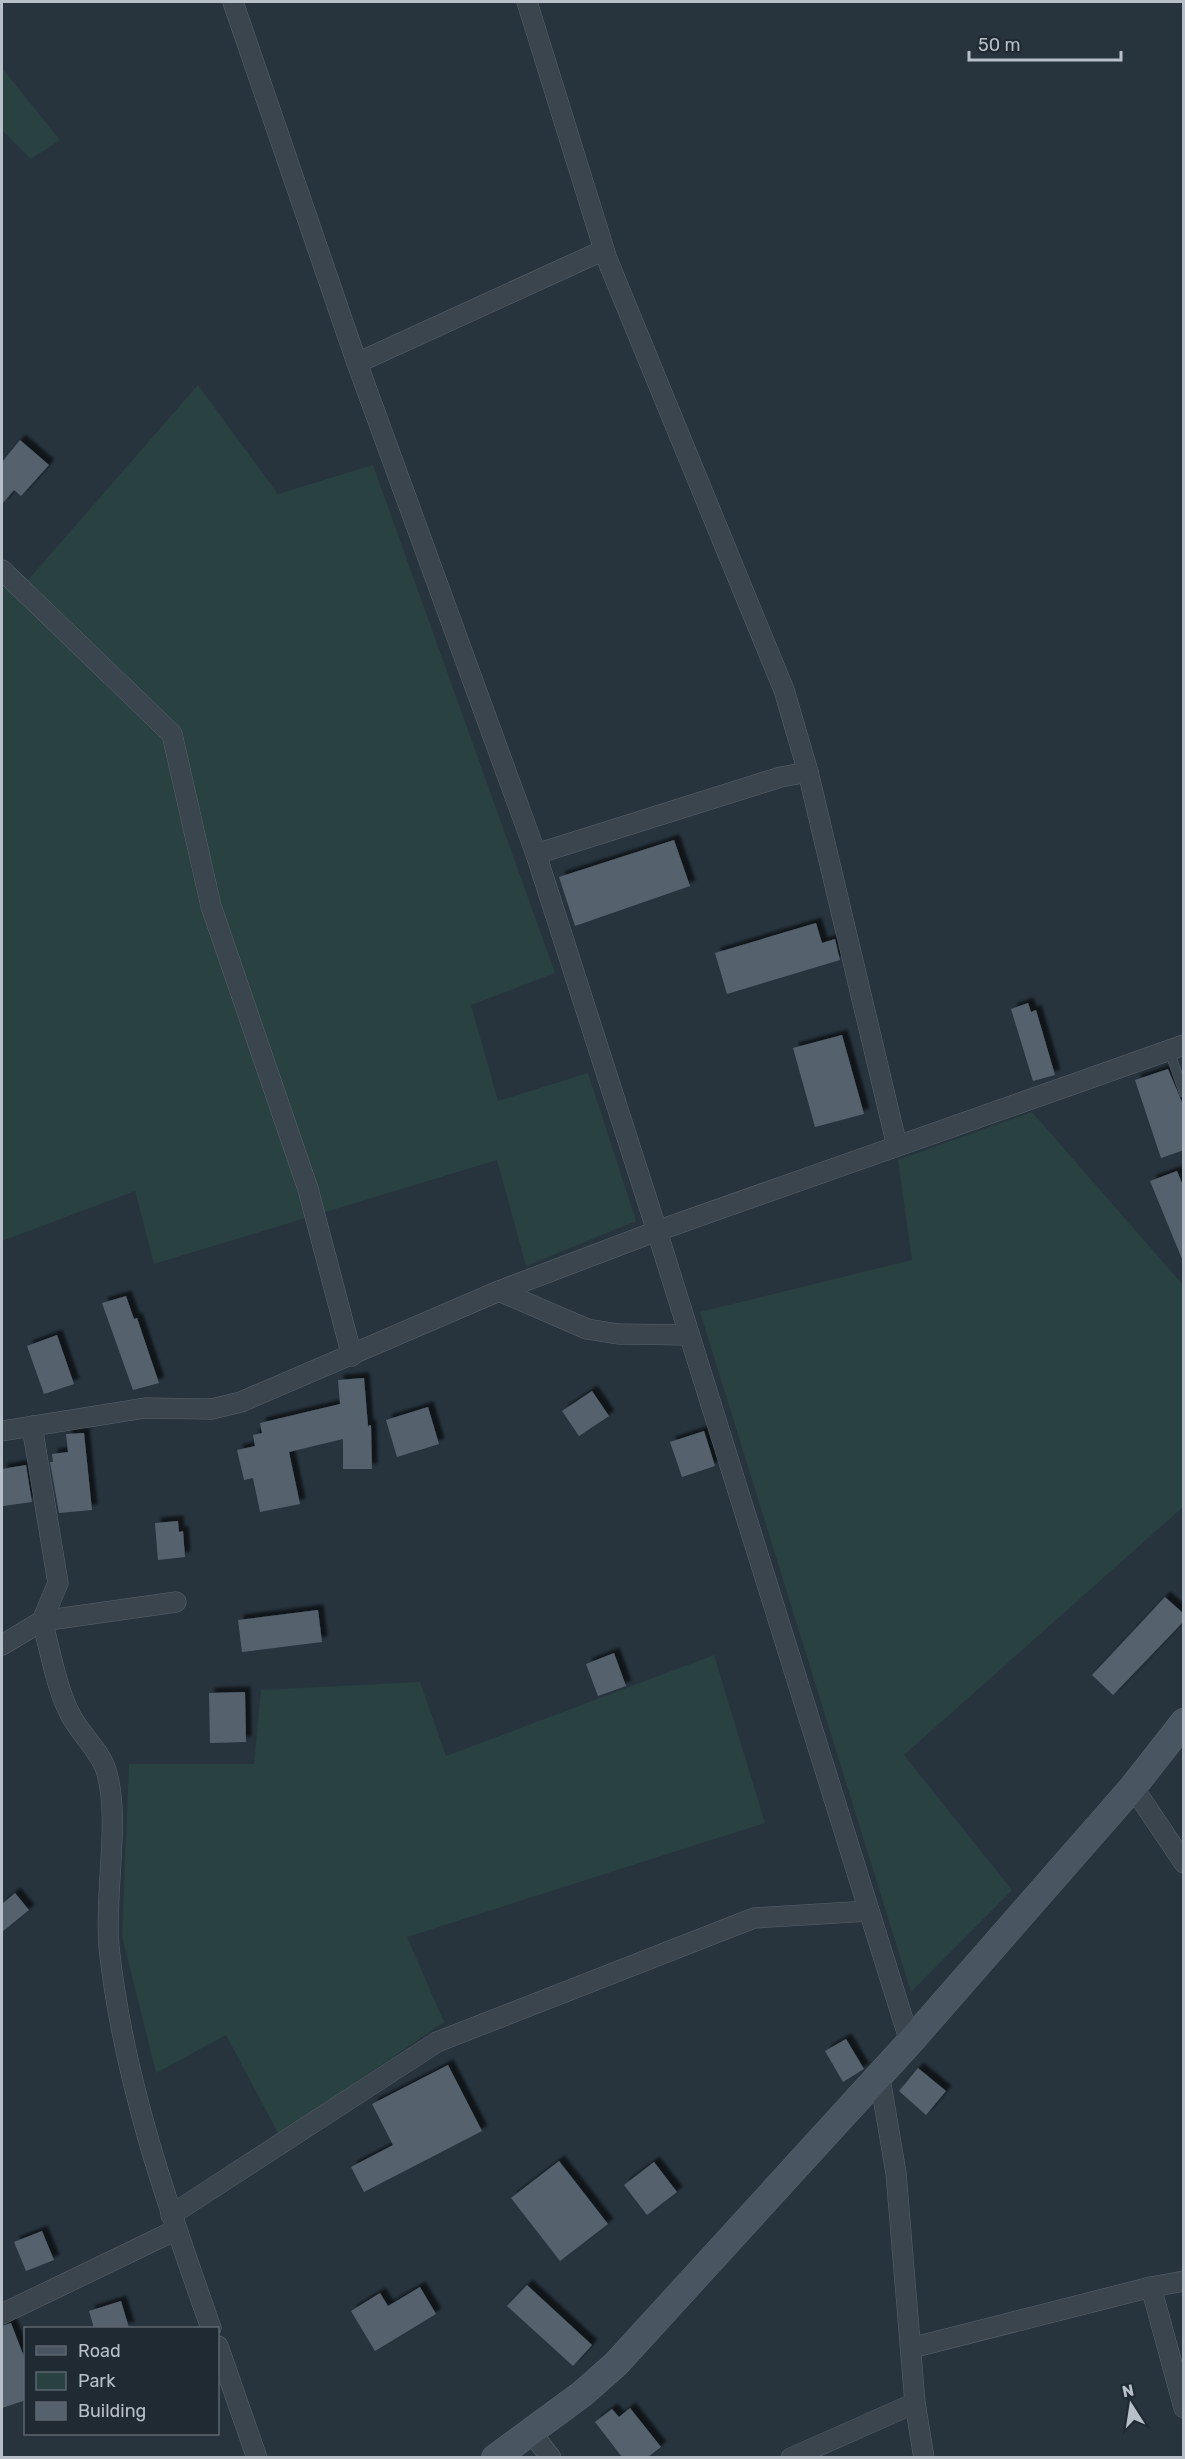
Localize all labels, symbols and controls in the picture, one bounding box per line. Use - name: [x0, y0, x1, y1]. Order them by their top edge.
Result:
- scale bar: [969, 24, 1120, 62]
- text: 50 m: [978, 34, 1021, 56]
- legend: [24, 2327, 219, 2435]
- text: Road: [78, 2340, 121, 2362]
- text: Park: [78, 2370, 116, 2392]
- north arrow: [1101, 2375, 1161, 2435]
- text: N: [1120, 2380, 1136, 2401]
- text: Building: [78, 2400, 146, 2422]

